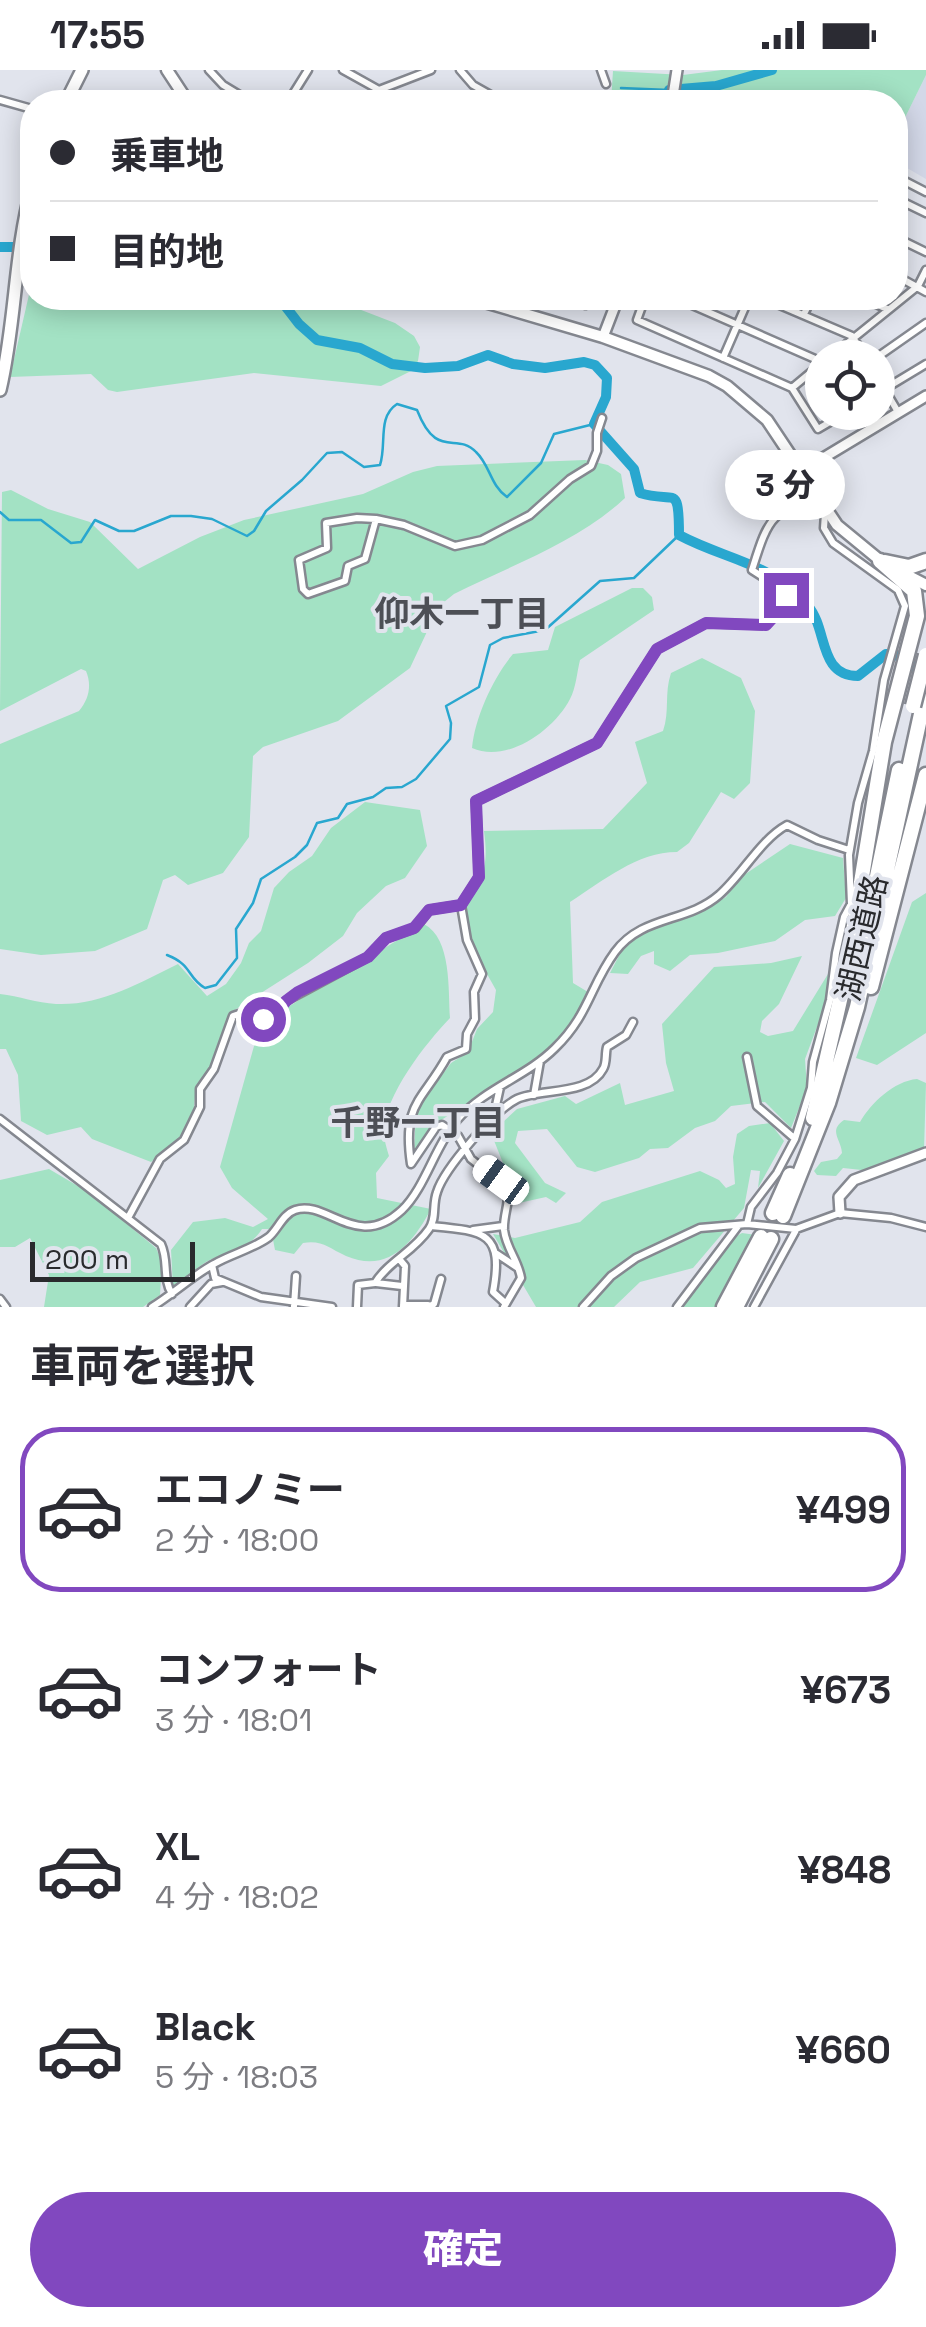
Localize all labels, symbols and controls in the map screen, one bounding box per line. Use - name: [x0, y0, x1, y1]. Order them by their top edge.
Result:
- text: 17:55: [50, 11, 145, 59]
- text: 乗車地: [110, 132, 224, 180]
- text: 目的地: [110, 228, 224, 276]
- map controls: [805, 340, 895, 430]
- button: locate: [805, 340, 895, 430]
- callout: 3 分: [726, 450, 846, 520]
- text: 3 分: [755, 465, 815, 505]
- route end: [764, 573, 809, 618]
- district label: 仰木一丁目: [374, 592, 550, 636]
- street label: 湖西道路: [828, 871, 896, 1005]
- route start: [241, 997, 286, 1042]
- district label: 千野一丁目: [330, 1101, 506, 1145]
- car: [468, 1150, 534, 1210]
- scale bar: [30, 1237, 195, 1282]
- text: 200 m: [45, 1241, 129, 1277]
- text: 車両を選択: [30, 1338, 255, 1395]
- icon: car: [35, 1465, 125, 1555]
- text: エコノミー: [155, 1466, 345, 1514]
- text: ¥499: [796, 1486, 891, 1534]
- text: 2 分 · 18:00: [155, 1520, 319, 1560]
- icon: car: [35, 1645, 125, 1735]
- text: コンフォート: [155, 1646, 382, 1694]
- text: ¥673: [800, 1666, 891, 1714]
- text: 3 分 · 18:01: [155, 1700, 312, 1740]
- text: XL: [155, 1823, 200, 1871]
- icon: car: [35, 1825, 125, 1915]
- text: ¥848: [798, 1846, 891, 1894]
- text: 4 分 · 18:02: [155, 1877, 319, 1917]
- text: Black: [155, 2003, 256, 2051]
- icon: car: [35, 2005, 125, 2095]
- text: ¥660: [796, 2026, 891, 2074]
- text: 5 分 · 18:03: [155, 2057, 318, 2097]
- button: 確定: [30, 2192, 896, 2307]

